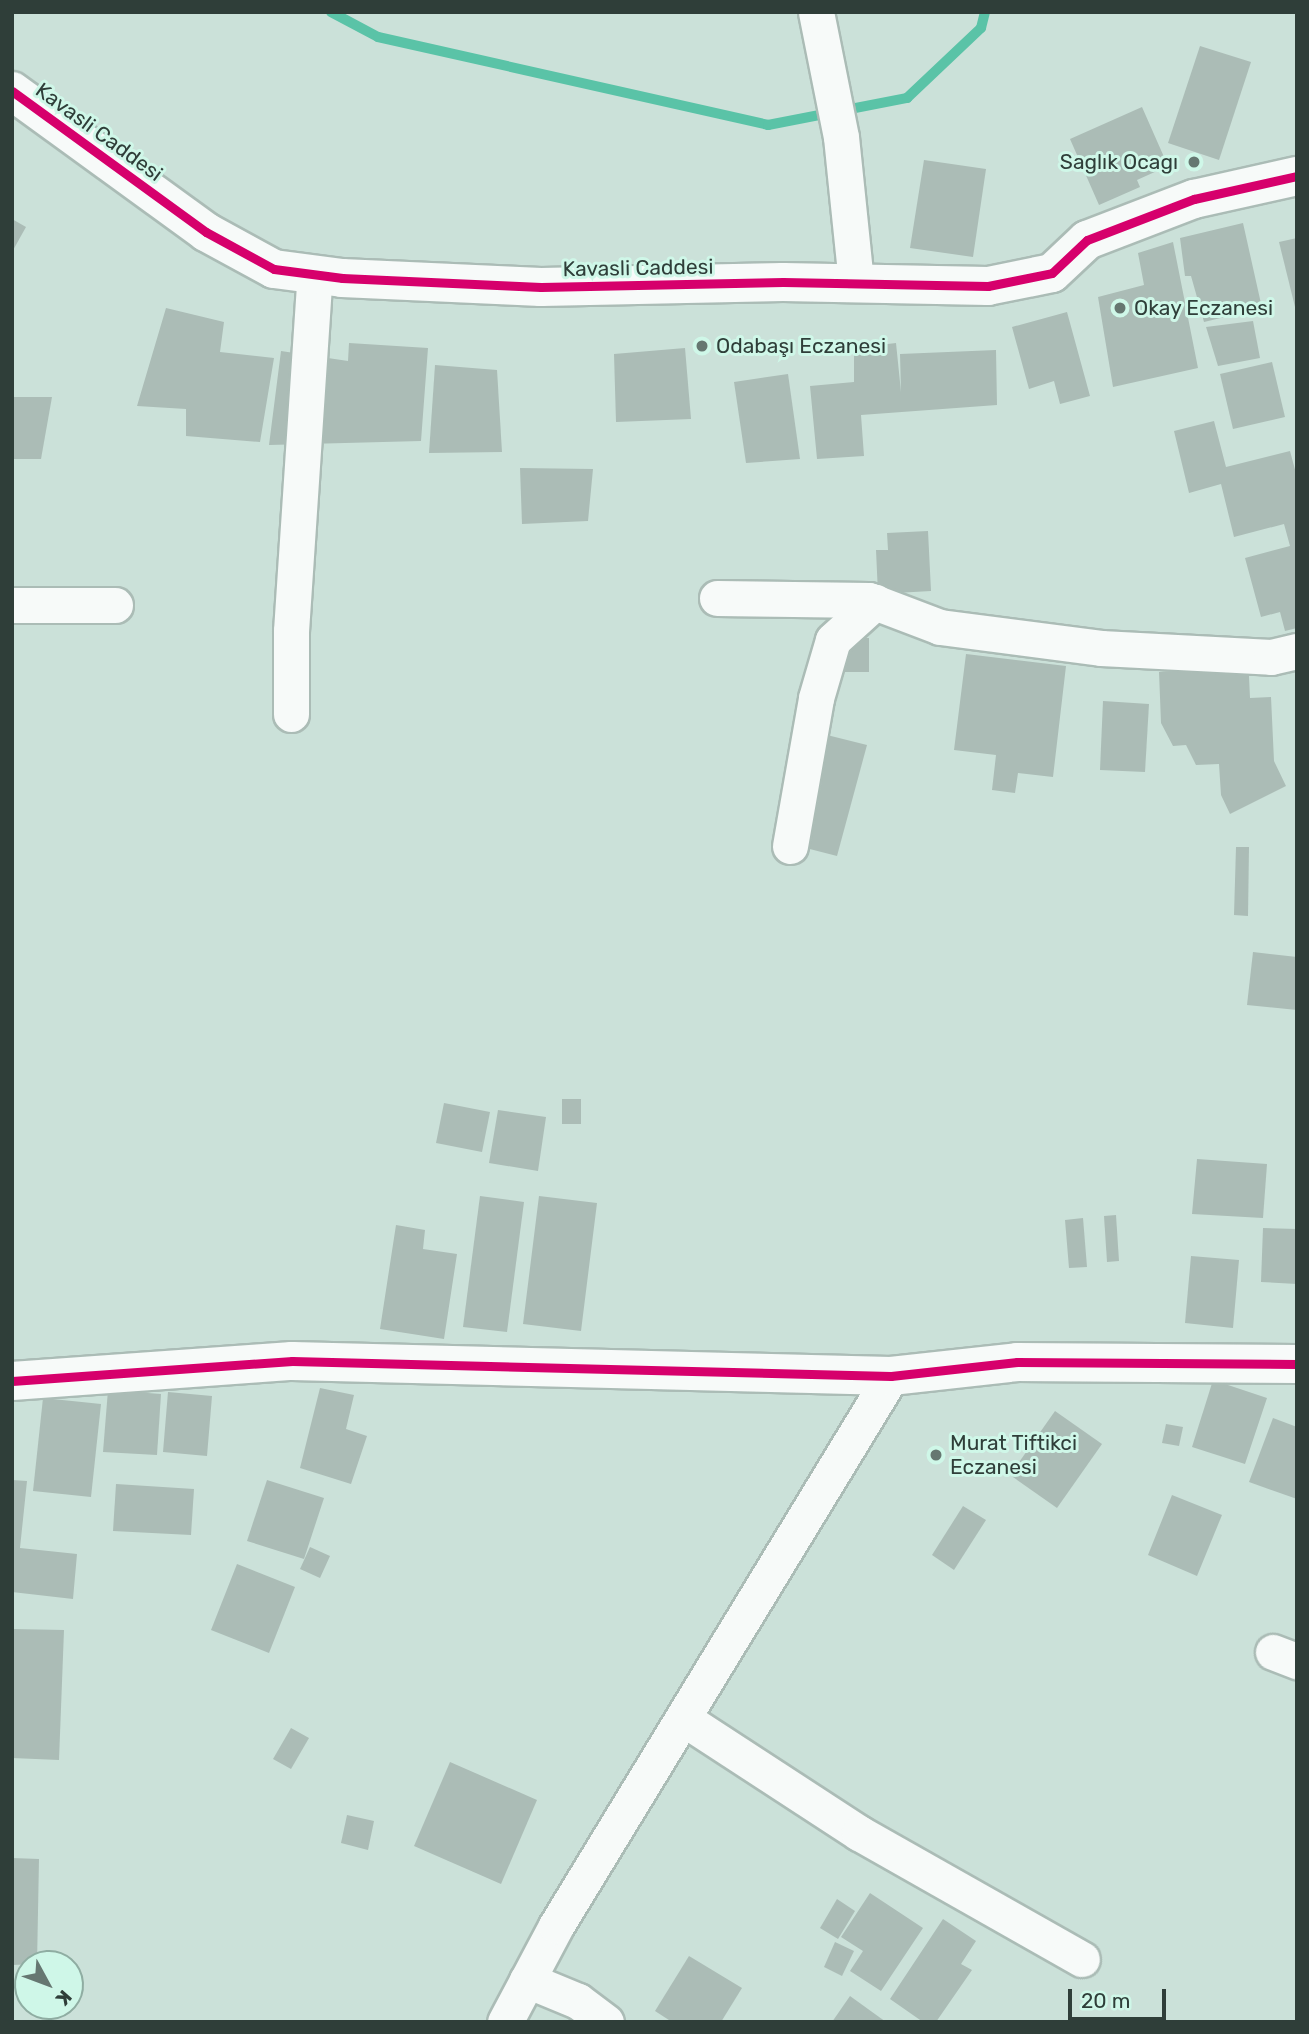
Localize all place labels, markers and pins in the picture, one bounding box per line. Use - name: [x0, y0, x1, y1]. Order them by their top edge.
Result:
- place label: Saglık Ocagı: [1060, 149, 1178, 175]
- marker: Saglık Ocagı: [1184, 152, 1204, 172]
- place label: Okay Eczanesi: [1134, 295, 1274, 321]
- marker: Okay Eczanesi: [1112, 300, 1128, 316]
- place label: Odabaşı Eczanesi: [716, 333, 886, 359]
- marker: Odabaşı Eczanesi: [694, 338, 710, 354]
- place label: Murat Tiftikci Eczanesi: [950, 1430, 1078, 1480]
- marker: Murat Tiftikci Eczanesi: [928, 1447, 944, 1463]

